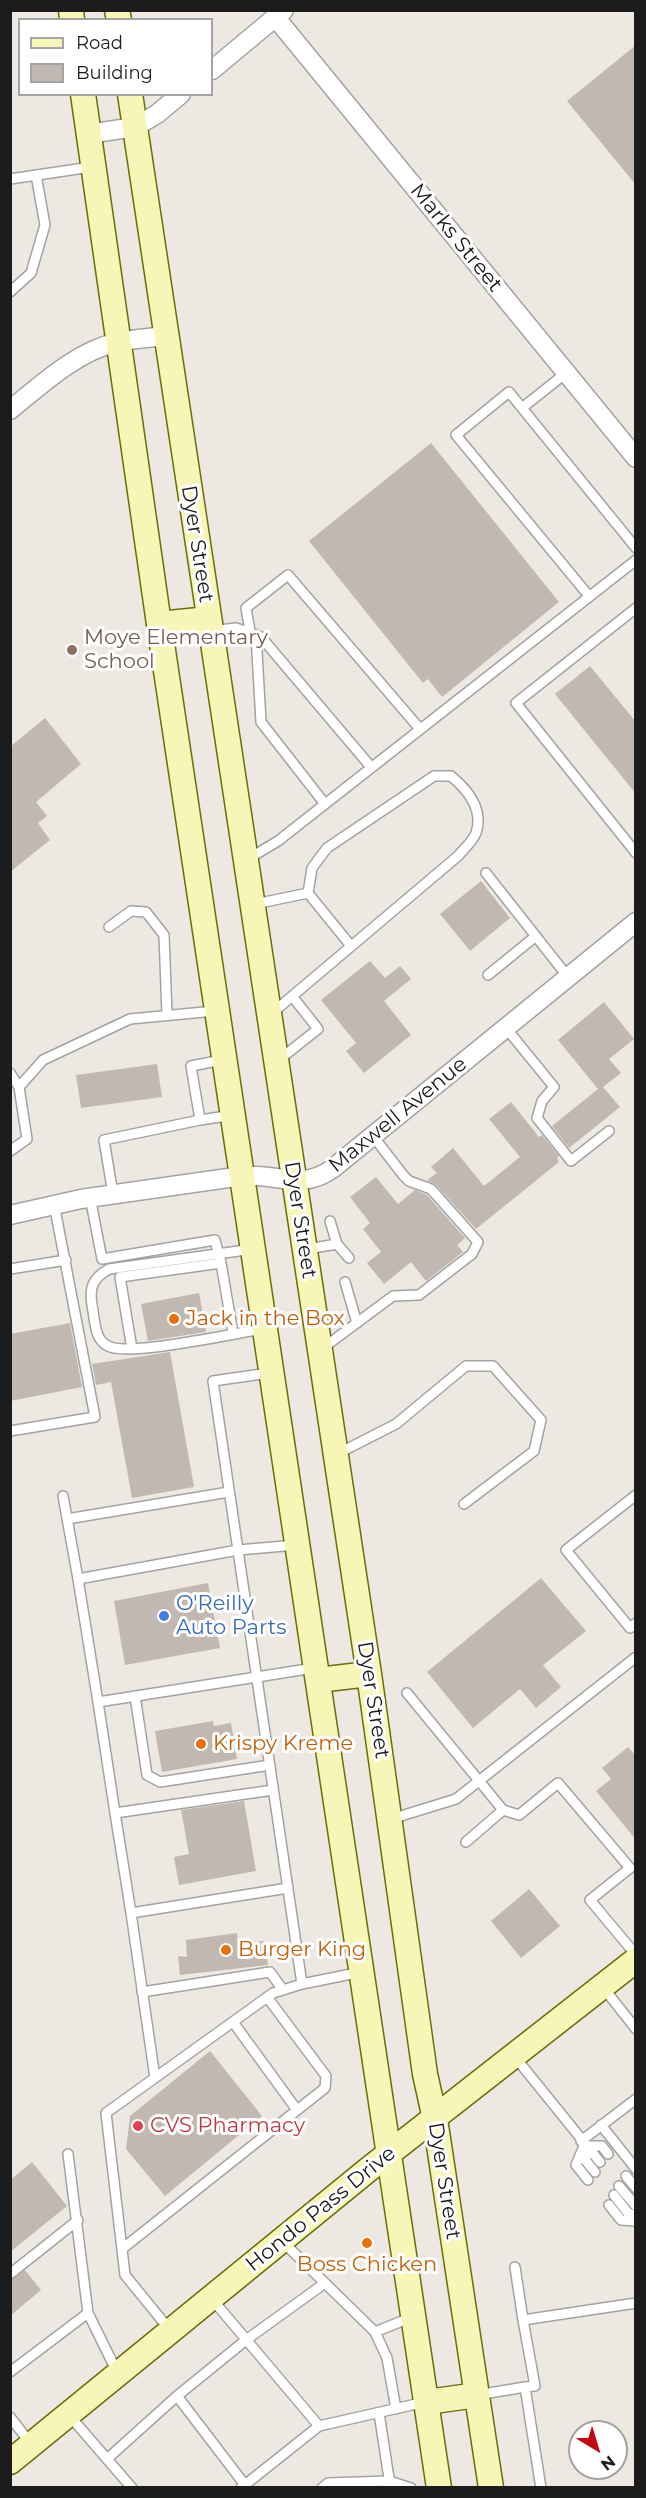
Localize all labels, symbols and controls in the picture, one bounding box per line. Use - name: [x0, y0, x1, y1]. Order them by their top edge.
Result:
- legend: [18, 18, 213, 96]
- text: Road: [76, 32, 123, 54]
- text: Building: [76, 62, 153, 84]
- street label: Marks Street: [405, 179, 507, 297]
- street label: Dyer Street: [175, 484, 219, 604]
- place label: Moye Elementary School: [84, 625, 268, 675]
- marker: Moye Elementary School: [65, 643, 79, 657]
- street label: Maxwell Avenue: [324, 1052, 472, 1178]
- street label: Dyer Street: [278, 1160, 322, 1280]
- place label: Jack in the Box: [186, 1306, 345, 1332]
- marker: Jack in the Box: [167, 1312, 181, 1326]
- place label: O'Reilly Auto Parts: [176, 1591, 286, 1641]
- marker: O'Reilly Auto Parts: [157, 1609, 171, 1623]
- street label: Dyer Street: [351, 1640, 395, 1760]
- place label: Krispy Kreme: [213, 1731, 353, 1757]
- marker: Krispy Kreme: [194, 1737, 208, 1751]
- place label: Burger King: [238, 1937, 366, 1963]
- marker: Burger King: [219, 1943, 233, 1957]
- place label: CVS Pharmacy: [150, 2113, 305, 2139]
- marker: CVS Pharmacy: [131, 2119, 145, 2133]
- street label: Dyer Street: [422, 2121, 466, 2241]
- street label: Hondo Pass Drive: [241, 2141, 401, 2277]
- marker: Boss Chicken: [360, 2236, 374, 2250]
- place label: Boss Chicken: [297, 2252, 437, 2278]
- north arrow: [568, 2420, 628, 2480]
- text: N: [597, 2452, 619, 2474]

